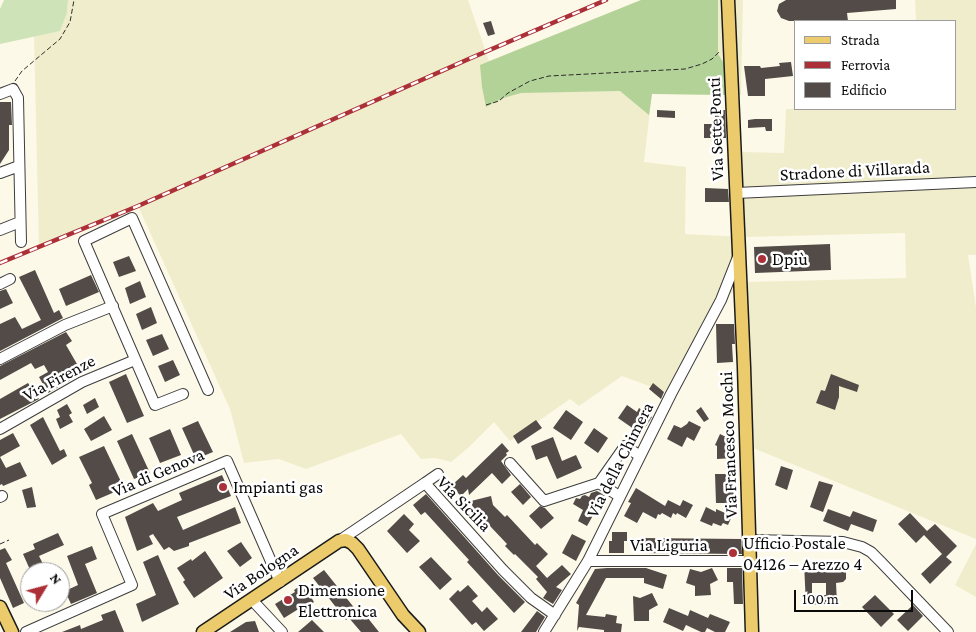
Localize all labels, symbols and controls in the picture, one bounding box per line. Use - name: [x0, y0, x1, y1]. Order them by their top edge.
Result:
- legend: [794, 20, 956, 110]
- text: Strada: [841, 32, 880, 48]
- text: Ferrovia: [841, 57, 890, 73]
- street label: Via Sette Ponti: [703, 77, 729, 181]
- text: Edificio: [841, 82, 887, 98]
- street label: Stradone di Villarada: [779, 156, 931, 186]
- place label: Dpiù: [772, 248, 808, 270]
- marker: Dpiù: [756, 253, 768, 265]
- street label: Via Firenze: [19, 350, 99, 406]
- street label: Via Francesco Mochi: [716, 371, 742, 519]
- street label: Via della Chimera: [582, 399, 658, 521]
- street label: Via di Genova: [109, 444, 207, 502]
- street label: Via Sicilia: [432, 472, 496, 536]
- place label: Impianti gas: [233, 476, 323, 498]
- marker: Impianti gas: [217, 481, 229, 493]
- place label: Ufficio Postale 04126 – Arezzo 4: [743, 532, 863, 574]
- street label: Via Liguria: [630, 534, 708, 556]
- street label: Via Bologna: [220, 539, 302, 605]
- marker: Ufficio Postale 04126 – Arezzo 4: [727, 547, 739, 559]
- north arrow: [20, 562, 70, 612]
- text: N: [47, 570, 65, 587]
- place label: Dimensione Elettronica: [298, 579, 385, 622]
- scale bar: [796, 580, 915, 612]
- text: 100 m: [802, 591, 839, 607]
- marker: Dimensione Elettronica: [282, 594, 294, 606]

